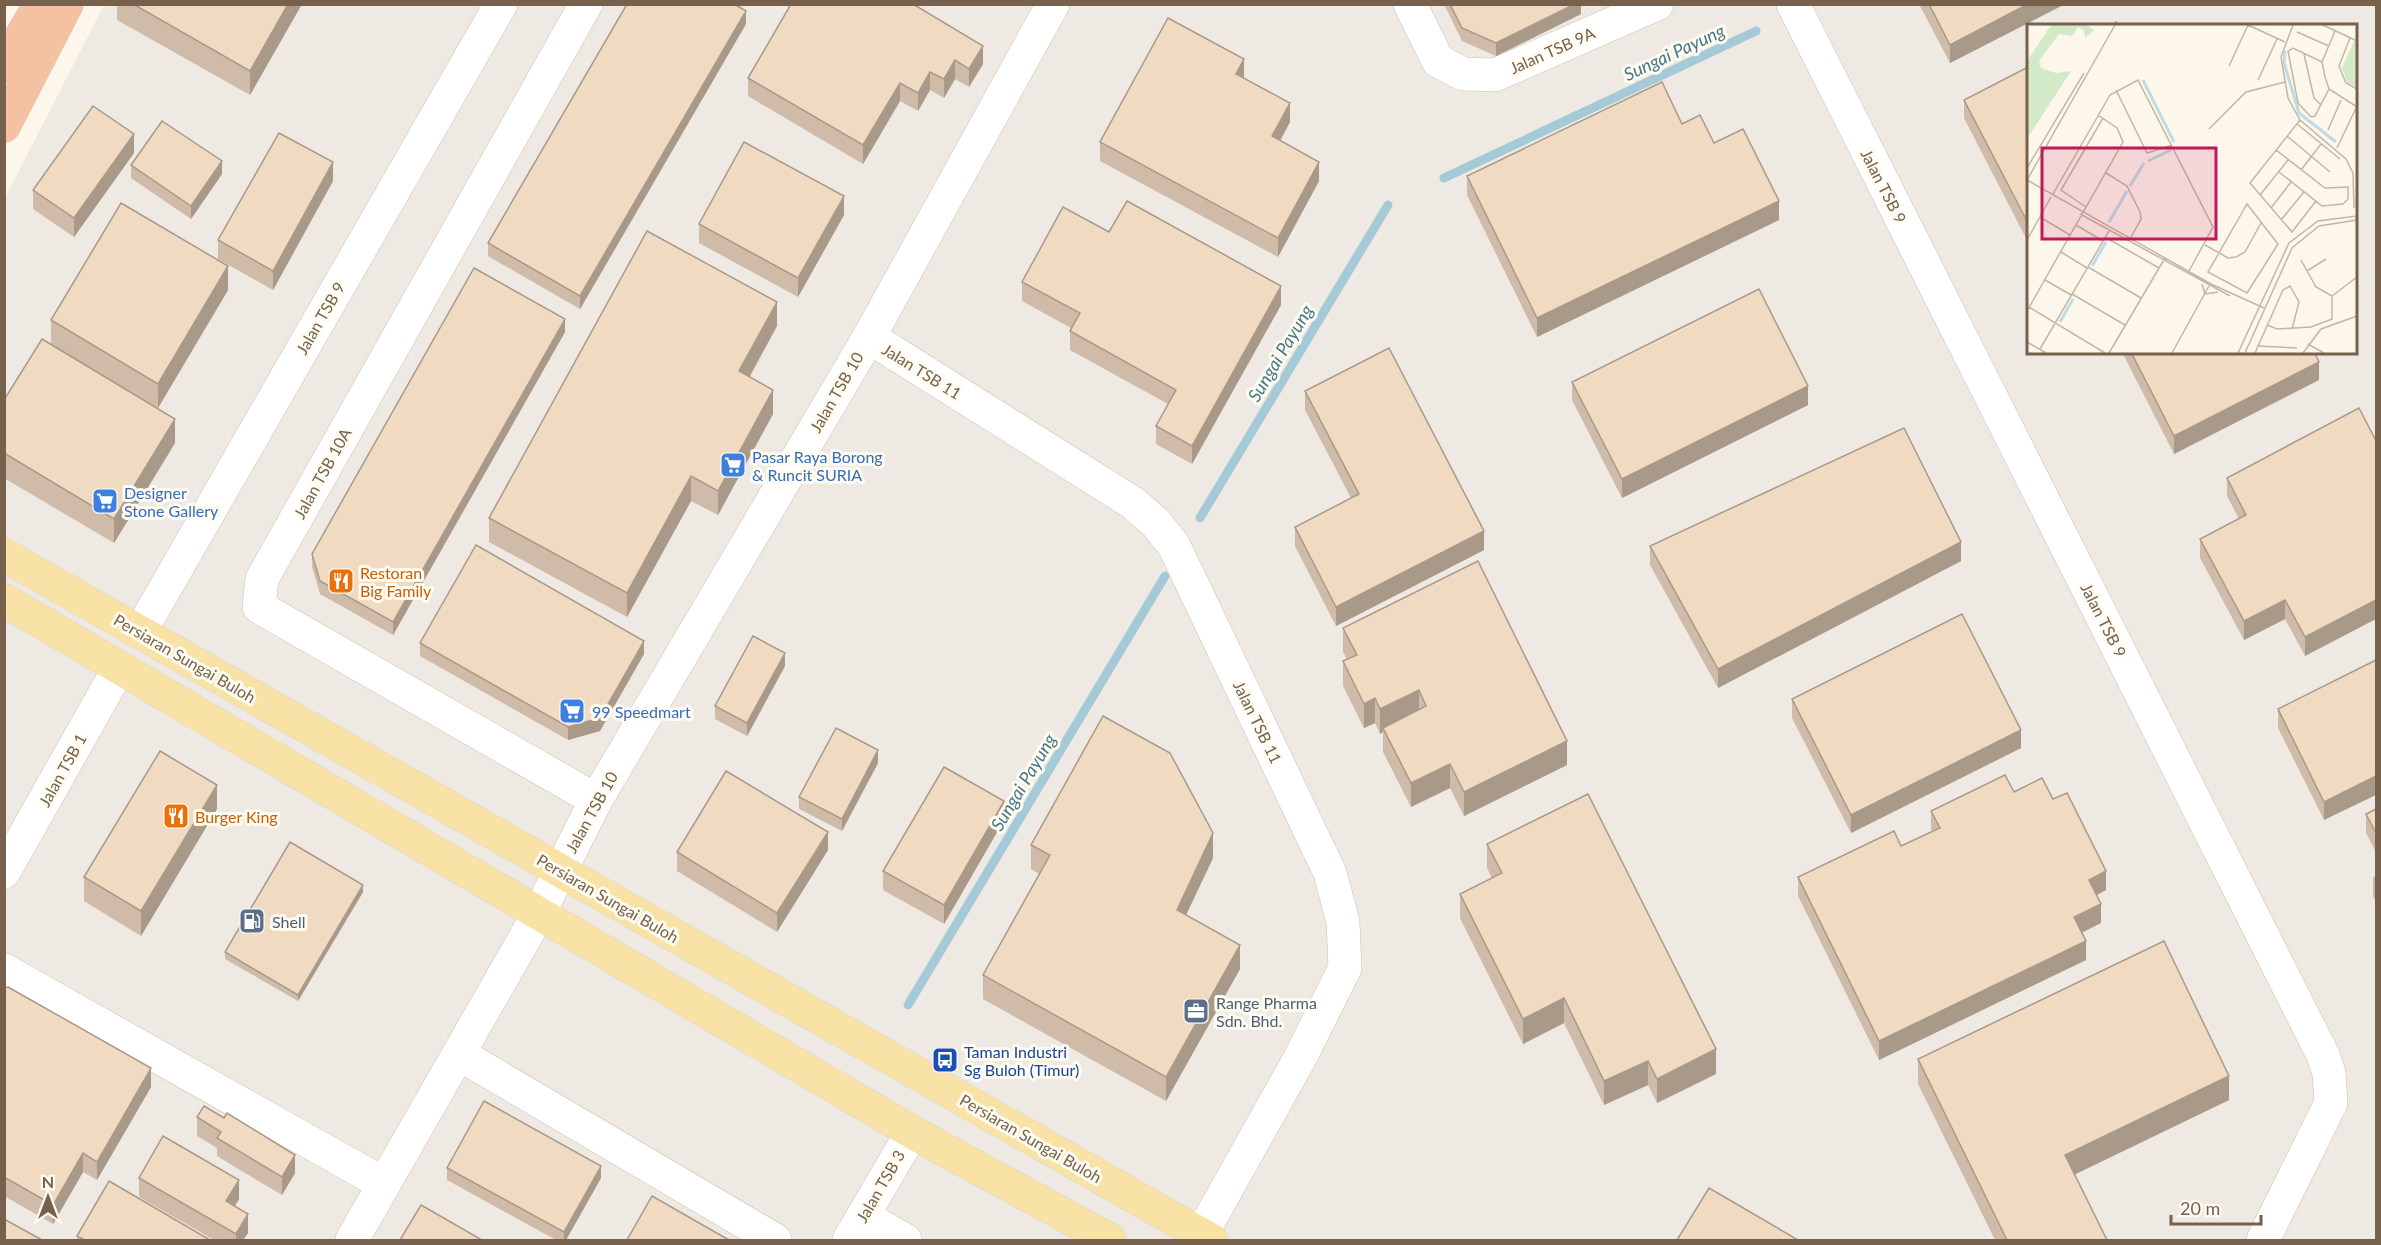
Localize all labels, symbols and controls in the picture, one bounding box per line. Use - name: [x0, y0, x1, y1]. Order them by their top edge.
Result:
- water label: Sungai Payung: [1620, 19, 1728, 85]
- street label: Jalan TSB 9A: [1506, 23, 1598, 77]
- inset map: [2027, 24, 2357, 354]
- street label: Jalan TSB 9: [1857, 146, 1911, 226]
- street label: Jalan TSB 9: [292, 278, 348, 358]
- water label: Sungai Payung: [1242, 300, 1318, 405]
- street label: Jalan TSB 11: [879, 339, 965, 403]
- street label: Jalan TSB 10: [805, 348, 867, 436]
- street label: Jalan TSB 10A: [289, 424, 355, 522]
- place label: Pasar Raya Borong & Runcit SURIA: [752, 447, 883, 484]
- supermarket icon: Pasar Raya Borong & Runcit SURIA: [718, 450, 748, 480]
- place label: Designer Stone Gallery: [124, 483, 219, 520]
- supermarket icon: Designer Stone Gallery: [90, 486, 120, 516]
- place label: Restoran Big Family: [360, 563, 432, 600]
- restaurant icon: Restoran Big Family: [326, 566, 356, 596]
- street label: Jalan TSB 9: [2077, 580, 2131, 660]
- street label: Persiaran Sungai Buloh: [111, 610, 259, 706]
- street label: Jalan TSB 11: [1230, 678, 1286, 766]
- supermarket icon: 99 Speedmart: [557, 696, 587, 726]
- place label: 99 Speedmart: [592, 702, 691, 721]
- water label: Sungai Payung: [985, 729, 1061, 834]
- street label: Jalan TSB 1: [34, 730, 90, 810]
- street label: Jalan TSB 10: [561, 768, 621, 856]
- restaurant icon: Burger King: [161, 801, 191, 831]
- place label: Burger King: [195, 807, 278, 826]
- street label: Persiaran Sungai Buloh: [534, 850, 682, 946]
- fuel station icon: Shell: [237, 906, 267, 936]
- place label: Shell: [272, 912, 305, 931]
- place label: Range Pharma Sdn. Bhd.: [1216, 993, 1317, 1030]
- office icon: Range Pharma Sdn. Bhd.: [1181, 996, 1211, 1026]
- place label: Taman Industri Sg Buloh (Timur): [964, 1042, 1079, 1079]
- bus stop icon: Taman Industri Sg Buloh (Timur): [930, 1045, 960, 1075]
- street label: Persiaran Sungai Buloh: [957, 1090, 1105, 1186]
- street label: Jalan TSB 3: [852, 1146, 908, 1226]
- north arrow: [18, 1167, 78, 1227]
- text: N: [42, 1172, 54, 1191]
- scale bar: [2171, 1188, 2261, 1226]
- text: 20 m: [2180, 1197, 2220, 1219]

